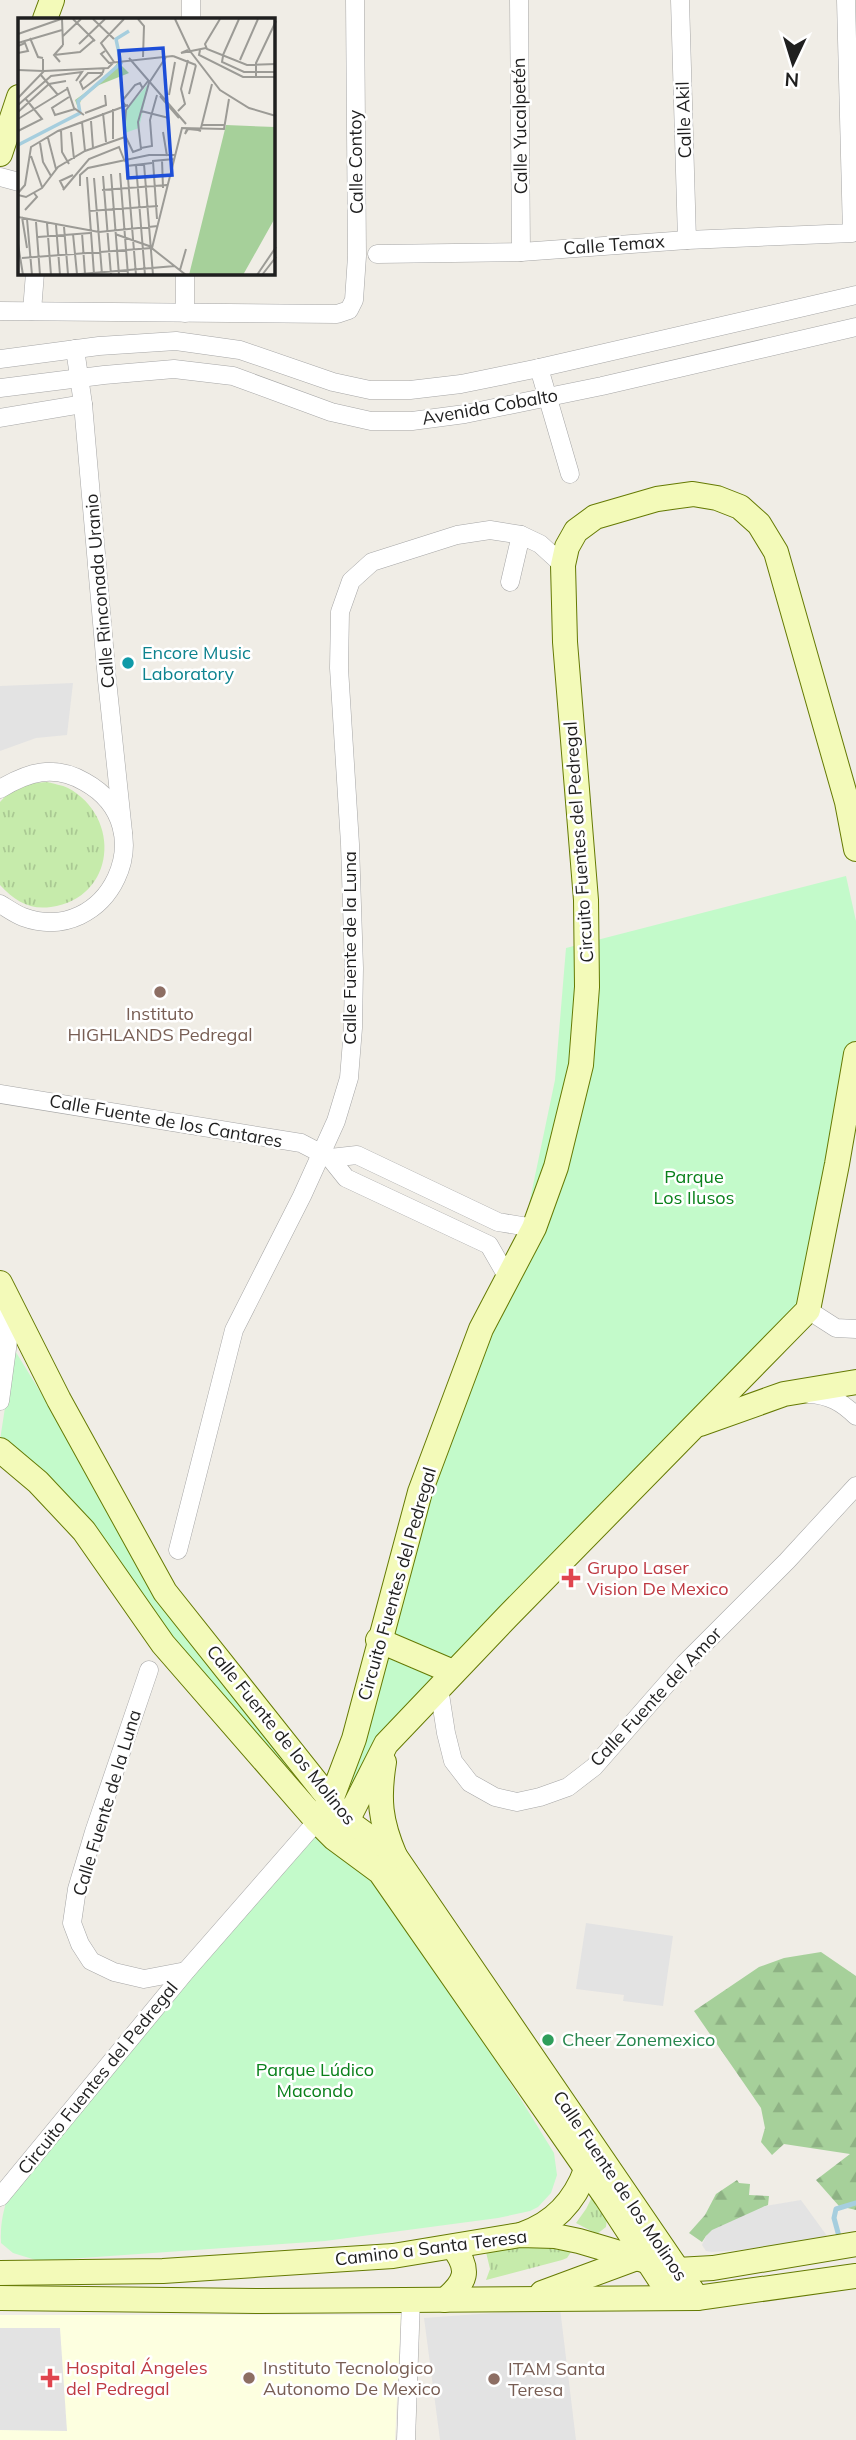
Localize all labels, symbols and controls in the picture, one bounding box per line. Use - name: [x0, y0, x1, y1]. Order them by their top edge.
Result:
- inset map: [18, 18, 275, 275]
- north arrow: [758, 28, 828, 98]
- street label: Calle Yucalpetén: [507, 57, 532, 195]
- text: N: [784, 67, 800, 92]
- street label: Calle Akil: [671, 81, 696, 159]
- street label: Calle Contoy: [343, 109, 368, 214]
- street label: Calle Temax: [563, 229, 666, 260]
- street label: Avenida Cobalto: [420, 383, 560, 430]
- street label: Calle Rinconada Uranio: [80, 493, 119, 689]
- place label: Encore Music Laboratory: [142, 641, 251, 685]
- marker: Encore Music Laboratory: [120, 655, 136, 671]
- street label: Circuito Fuentes del Pedregal: [559, 721, 598, 963]
- street label: Calle Fuente de la Luna: [338, 851, 361, 1045]
- marker: Instituto HIGHLANDS Pedregal: [152, 984, 168, 1000]
- place label: Instituto HIGHLANDS Pedregal: [68, 1002, 252, 1046]
- street label: Calle Fuente de los Cantares: [48, 1089, 285, 1152]
- park label: Parque Los Ilusos: [653, 1165, 735, 1209]
- street label: Circuito Fuentes del Pedregal: [352, 1465, 441, 1703]
- place label: Grupo Laser Vision De Mexico: [587, 1556, 729, 1600]
- marker: Grupo Laser Vision De Mexico: [561, 1568, 581, 1588]
- street label: Calle Fuente del Amor: [585, 1622, 727, 1771]
- street label: Calle Fuente de los Molinos: [202, 1640, 361, 1829]
- street label: Calle Fuente de la Luna: [67, 1707, 146, 1899]
- street label: Circuito Fuentes del Pedregal: [13, 1977, 183, 2179]
- place label: Cheer Zonemexico: [562, 2028, 715, 2051]
- marker: Cheer Zonemexico: [540, 2032, 556, 2048]
- park label: Parque Lúdico Macondo: [256, 2058, 374, 2102]
- street label: Calle Fuente de los Molinos: [548, 2086, 693, 2285]
- street label: Camino a Santa Teresa: [334, 2224, 528, 2271]
- place label: Hospital Ángeles del Pedregal: [66, 2356, 208, 2400]
- place label: Instituto Tecnologico Autonomo De Mexico: [263, 2356, 441, 2400]
- place label: ITAM Santa Teresa: [508, 2357, 605, 2401]
- marker: Hospital Ángeles del Pedregal: [40, 2368, 60, 2388]
- marker: Instituto Tecnologico Autonomo De Mexico: [241, 2370, 257, 2386]
- marker: ITAM Santa Teresa: [486, 2371, 502, 2387]

